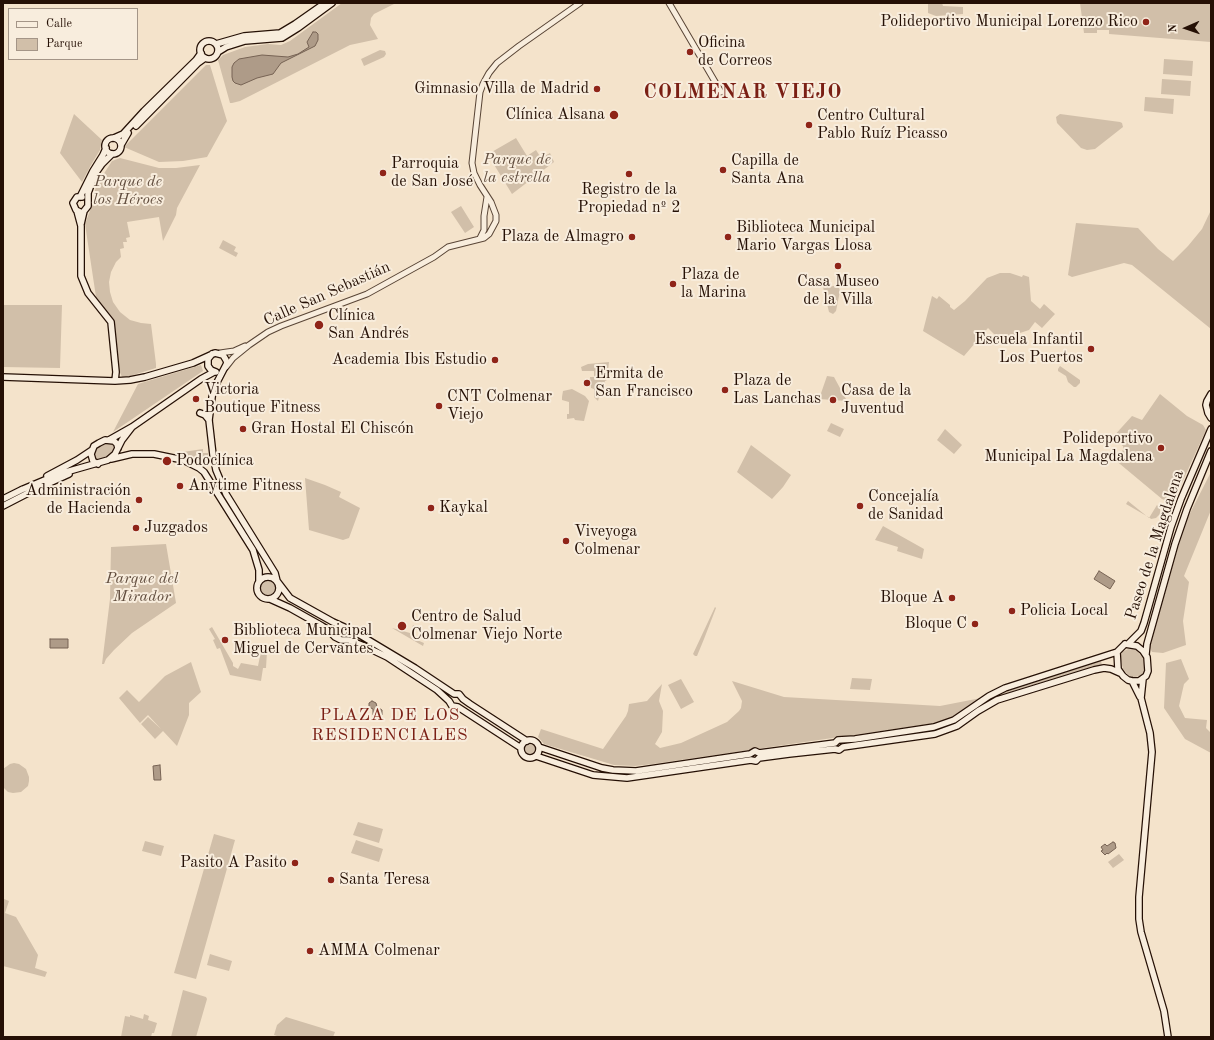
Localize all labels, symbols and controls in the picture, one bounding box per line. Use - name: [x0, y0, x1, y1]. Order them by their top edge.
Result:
- legend: [8, 8, 138, 60]
- north arrow: [1166, 8, 1206, 48]
- place label: Polideportivo Municipal Lorenzo Rico: [880, 12, 1138, 32]
- marker: Polideportivo Municipal Lorenzo Rico: [1141, 17, 1151, 27]
- text: Calle: [46, 18, 72, 30]
- text: N: [1168, 24, 1179, 33]
- place label: Oficina de Correos: [698, 33, 772, 71]
- text: Parque: [46, 38, 82, 50]
- marker: Oficina de Correos: [685, 47, 695, 57]
- place label: Gimnasio Villa de Madrid: [414, 79, 589, 99]
- district label: COLMENAR VIEJO: [643, 81, 843, 105]
- marker: Gimnasio Villa de Madrid: [592, 84, 602, 94]
- place label: Clínica Alsana: [505, 105, 605, 125]
- place label: Centro Cultural Pablo Ruíz Picasso: [817, 106, 948, 144]
- marker: Clínica Alsana: [608, 109, 620, 121]
- marker: Centro Cultural Pablo Ruíz Picasso: [804, 120, 814, 130]
- park label: Parque de la estrella: [483, 150, 551, 188]
- place label: Capilla de Santa Ana: [731, 151, 804, 189]
- place label: Parroquia de San José: [391, 154, 473, 192]
- marker: Capilla de Santa Ana: [718, 165, 728, 175]
- marker: Parroquia de San José: [378, 168, 388, 178]
- marker: Registro de la Propiedad nº 2: [624, 169, 634, 179]
- park label: Parque de los Héroes: [93, 172, 163, 210]
- place label: Registro de la Propiedad nº 2: [578, 180, 680, 218]
- place label: Biblioteca Municipal Mario Vargas Llosa: [736, 218, 875, 256]
- place label: Plaza de Almagro: [501, 227, 624, 247]
- marker: Plaza de Almagro: [627, 232, 637, 242]
- marker: Biblioteca Municipal Mario Vargas Llosa: [723, 232, 733, 242]
- street label: Calle San Sebastián: [261, 257, 393, 331]
- marker: Casa Museo de la Villa: [833, 261, 843, 271]
- place label: Plaza de la Marina: [681, 265, 746, 303]
- place label: Casa Museo de la Villa: [797, 272, 879, 310]
- marker: Plaza de la Marina: [668, 279, 678, 289]
- place label: Clínica San Andrés: [328, 306, 409, 344]
- marker: Clínica San Andrés: [313, 319, 325, 331]
- place label: Escuela Infantil Los Puertos: [974, 330, 1083, 368]
- marker: Escuela Infantil Los Puertos: [1086, 344, 1096, 354]
- place label: Academia Ibis Estudio: [332, 350, 487, 370]
- marker: Academia Ibis Estudio: [490, 355, 500, 365]
- place label: Ermita de San Francisco: [595, 364, 693, 402]
- place label: Plaza de Las Lanchas: [733, 371, 821, 409]
- marker: Ermita de San Francisco: [582, 378, 592, 388]
- place label: Victoria Boutique Fitness: [204, 380, 320, 418]
- place label: Casa de la Juventud: [841, 381, 911, 419]
- marker: Plaza de Las Lanchas: [720, 385, 730, 395]
- place label: CNT Colmenar Viejo: [447, 387, 552, 425]
- marker: Victoria Boutique Fitness: [191, 394, 201, 404]
- marker: Casa de la Juventud: [828, 395, 838, 405]
- marker: CNT Colmenar Viejo: [434, 401, 444, 411]
- place label: Gran Hostal El Chiscón: [251, 419, 414, 439]
- marker: Gran Hostal El Chiscón: [238, 424, 248, 434]
- place label: Polideportivo Municipal La Magdalena: [984, 429, 1153, 467]
- marker: Polideportivo Municipal La Magdalena: [1156, 443, 1166, 453]
- place label: Podoclínica: [176, 451, 254, 471]
- marker: Podoclínica: [161, 455, 173, 467]
- street label: Paseo de la Magdalena: [1122, 468, 1188, 622]
- place label: Anytime Fitness: [188, 476, 302, 496]
- place label: Administración de Hacienda: [26, 481, 131, 519]
- marker: Anytime Fitness: [175, 481, 185, 491]
- place label: Concejalía de Sanidad: [868, 487, 944, 525]
- marker: Administración de Hacienda: [134, 495, 144, 505]
- place label: Kaykal: [439, 498, 488, 518]
- marker: Concejalía de Sanidad: [855, 501, 865, 511]
- marker: Kaykal: [426, 503, 436, 513]
- place label: Juzgados: [144, 518, 208, 538]
- place label: Viveyoga Colmenar: [574, 522, 640, 560]
- marker: Juzgados: [131, 523, 141, 533]
- marker: Viveyoga Colmenar: [561, 536, 571, 546]
- park label: Parque del Mirador: [106, 569, 178, 607]
- place label: Bloque A: [880, 588, 944, 608]
- marker: Bloque A: [947, 593, 957, 603]
- place label: Policia Local: [1020, 601, 1108, 621]
- marker: Policia Local: [1007, 606, 1017, 616]
- place label: Centro de Salud Colmenar Viejo Norte: [411, 607, 562, 645]
- place label: Bloque C: [905, 614, 967, 634]
- marker: Bloque C: [970, 619, 980, 629]
- marker: Centro de Salud Colmenar Viejo Norte: [396, 620, 408, 632]
- place label: Biblioteca Municipal Miguel de Cervantes: [233, 621, 373, 659]
- marker: Biblioteca Municipal Miguel de Cervantes: [220, 635, 230, 645]
- district label: PLAZA DE LOS RESIDENCIALES: [312, 706, 468, 746]
- place label: Pasito A Pasito: [180, 853, 287, 873]
- marker: Pasito A Pasito: [290, 858, 300, 868]
- place label: Santa Teresa: [339, 870, 430, 890]
- marker: Santa Teresa: [326, 875, 336, 885]
- place label: AMMA Colmenar: [318, 941, 440, 961]
- marker: AMMA Colmenar: [305, 946, 315, 956]

